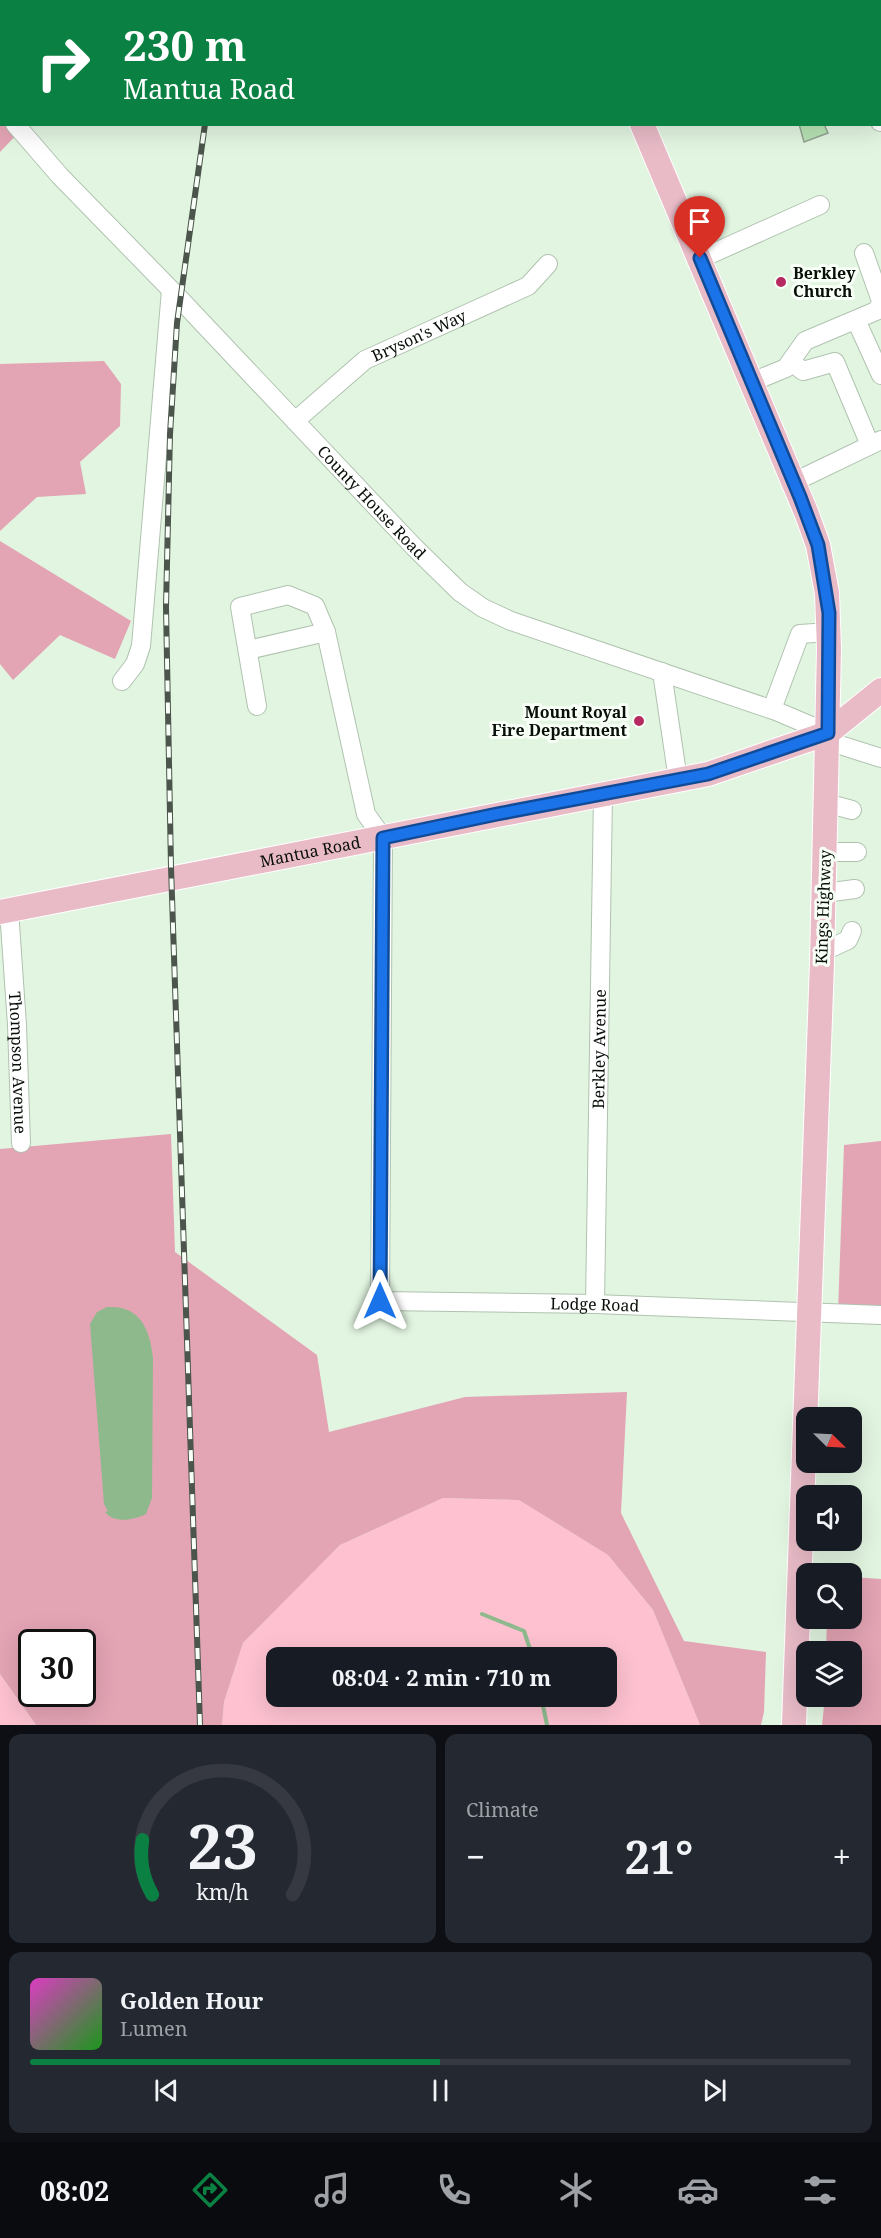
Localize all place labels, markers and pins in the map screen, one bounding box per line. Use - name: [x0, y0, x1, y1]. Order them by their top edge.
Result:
- pin: [674, 196, 725, 258]
- place label: Berkley Church: [793, 262, 856, 302]
- marker: Berkley Church: [774, 275, 788, 289]
- place label: Mount Royal Fire Department: [491, 701, 628, 741]
- marker: Mount Royal Fire Department: [632, 714, 646, 728]

